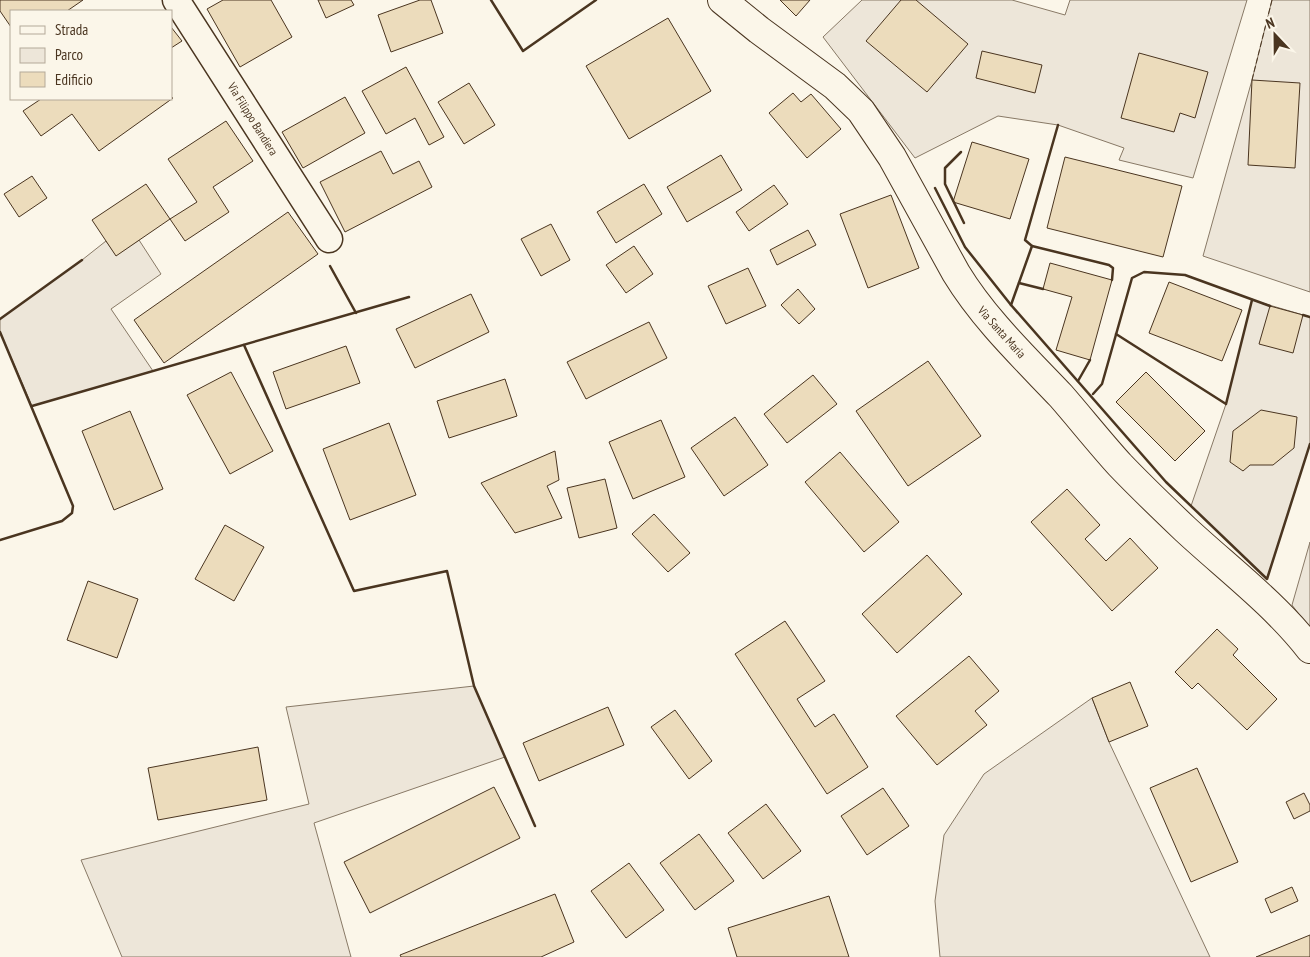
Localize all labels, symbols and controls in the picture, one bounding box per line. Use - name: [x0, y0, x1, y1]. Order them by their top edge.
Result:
- legend: [10, 10, 172, 100]
- north arrow: [1250, 10, 1300, 60]
- text: N: [1263, 13, 1277, 33]
- text: Strada: [55, 20, 88, 39]
- text: Parco: [55, 45, 83, 64]
- text: Edificio: [55, 70, 93, 89]
- street label: Via Filippo Bandiera: [224, 79, 282, 158]
- street label: Via Santa Maria: [974, 302, 1029, 361]

